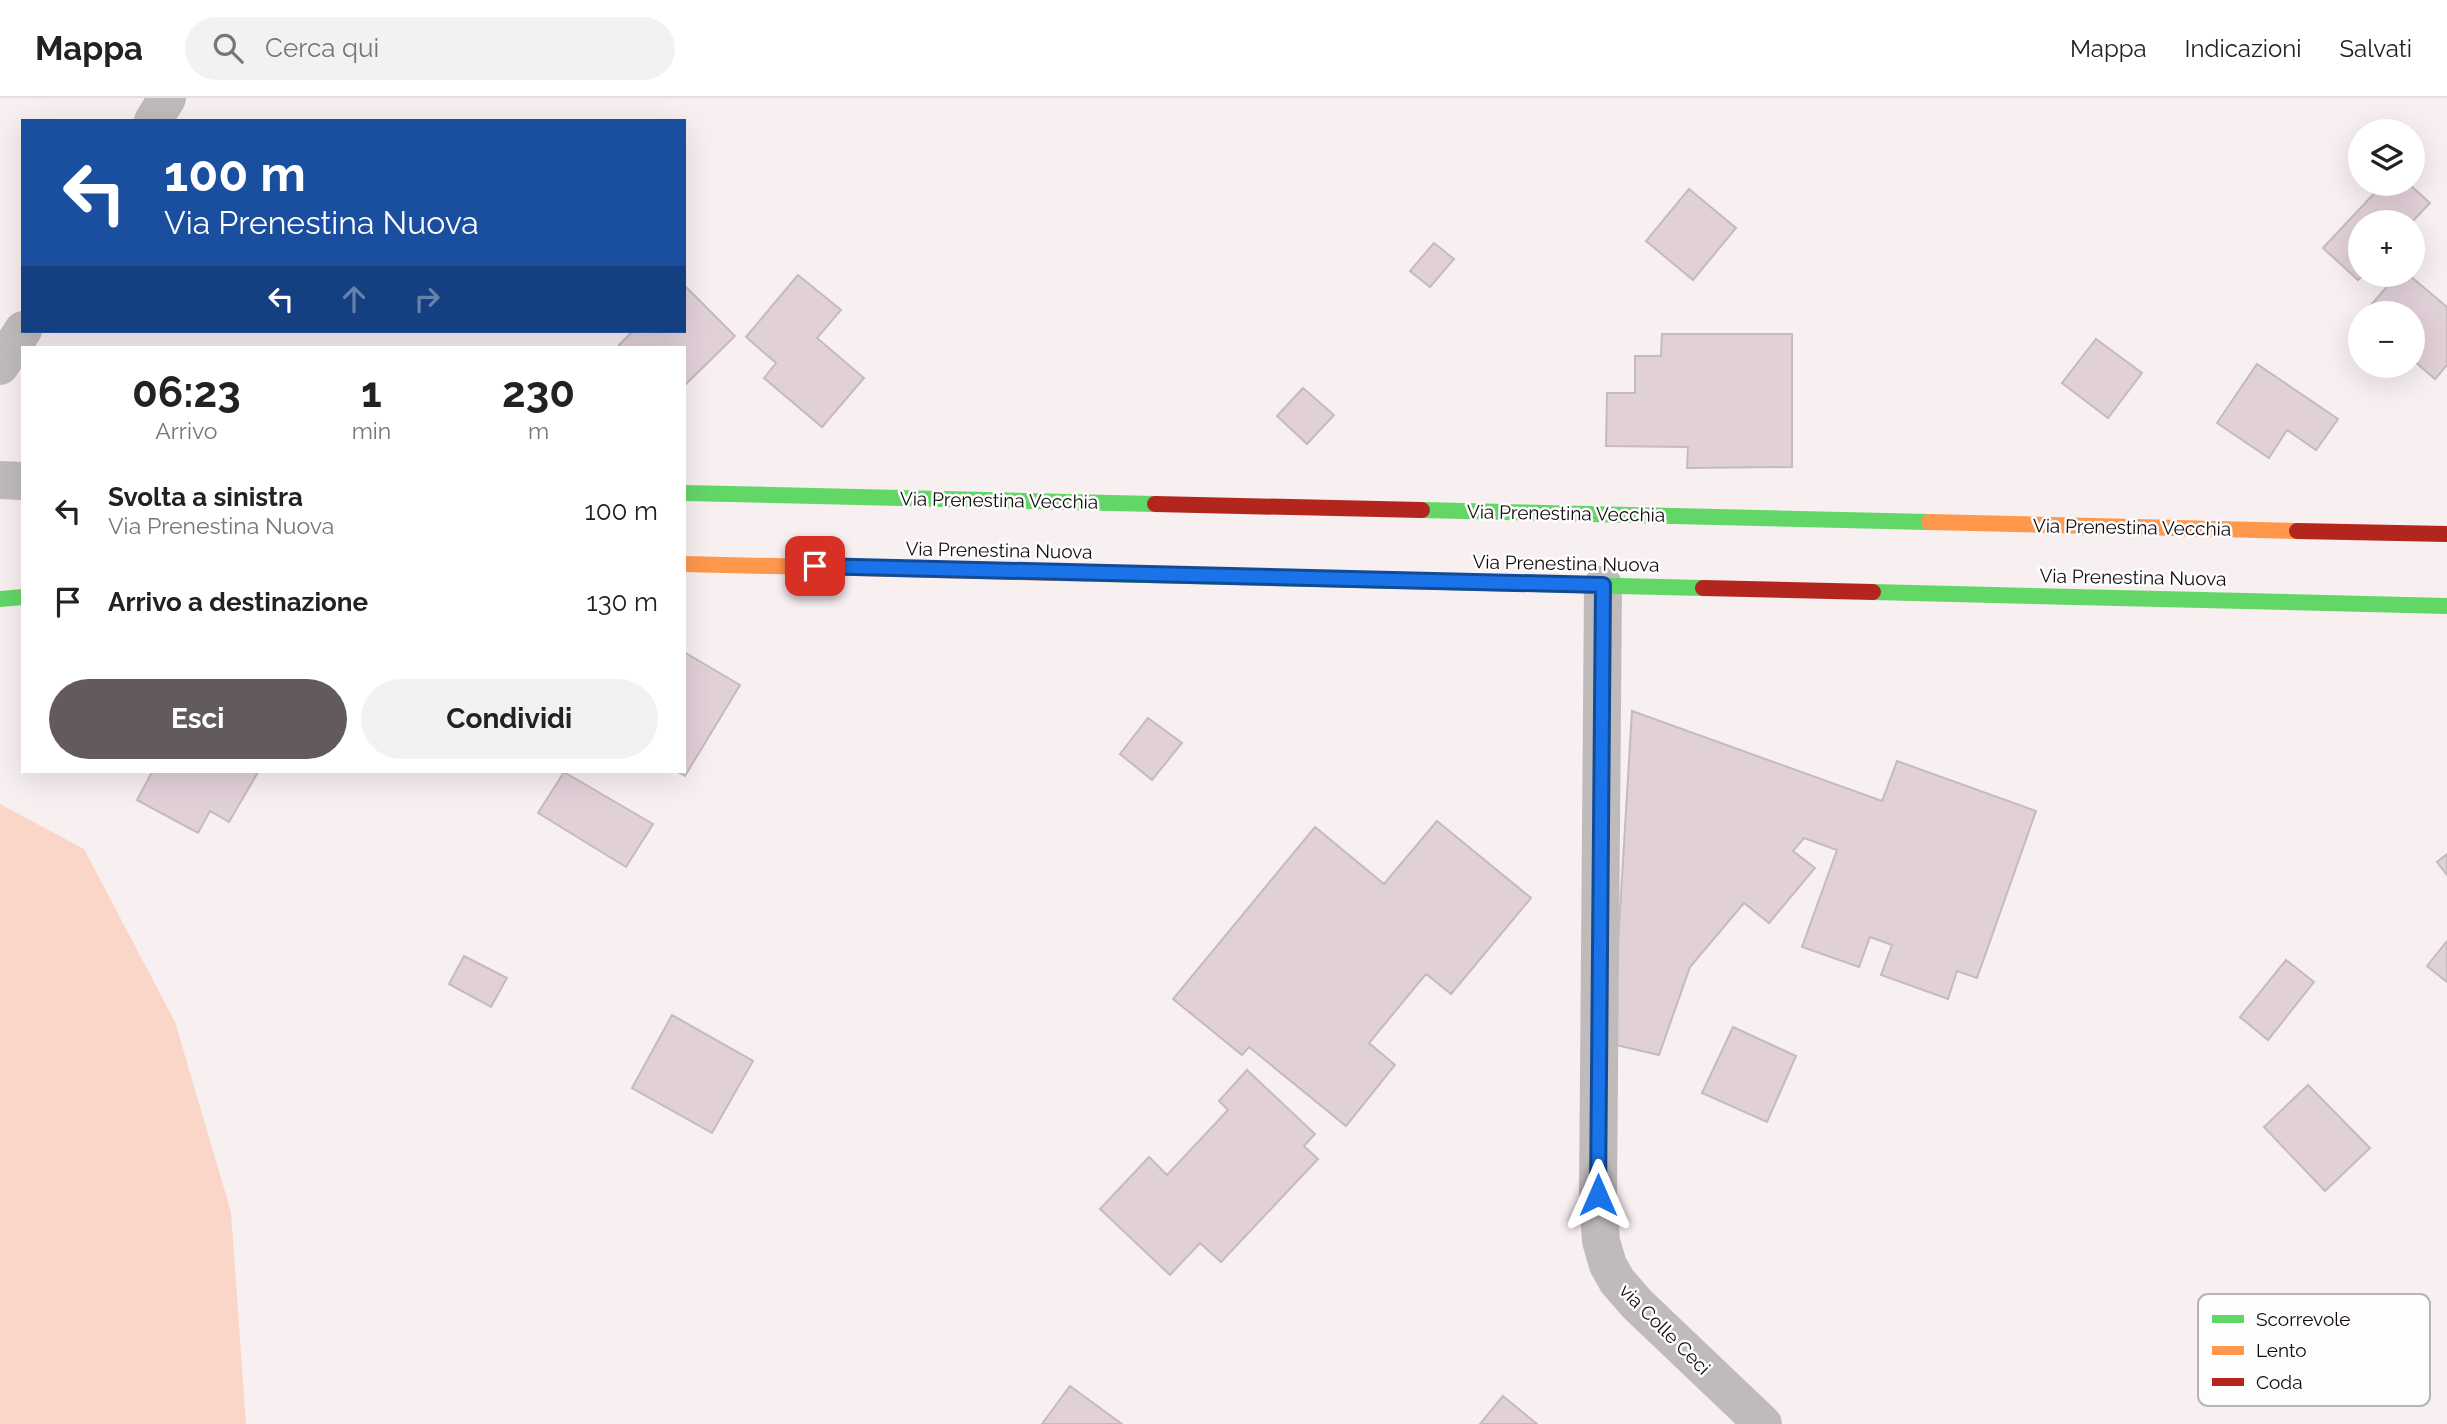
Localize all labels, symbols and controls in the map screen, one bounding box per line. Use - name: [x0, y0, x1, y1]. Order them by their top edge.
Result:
- search box: [185, 17, 675, 80]
- text: Mappa: [35, 29, 143, 68]
- icon: search: [209, 29, 247, 67]
- text: Cerca qui: [265, 33, 379, 63]
- text: Mappa: [2070, 34, 2147, 63]
- text: Indicazioni: [2185, 34, 2302, 63]
- text: Salvati: [2340, 34, 2412, 63]
- map controls: [2348, 119, 2425, 378]
- button: layers: [2348, 119, 2425, 196]
- text: 100 m: [164, 145, 306, 202]
- icon: left: [49, 147, 140, 238]
- text: Via Prenestina Nuova: [164, 204, 479, 241]
- button: +: [2348, 210, 2425, 287]
- icon: left: [262, 280, 300, 318]
- icon: ahead: [335, 280, 373, 318]
- icon: right: [408, 280, 446, 318]
- button: −: [2348, 301, 2425, 378]
- text: 06:23: [132, 368, 241, 417]
- text: 1: [361, 368, 382, 417]
- text: 230: [502, 368, 575, 417]
- text: Arrivo: [155, 417, 217, 444]
- text: min: [352, 417, 391, 444]
- text: m: [528, 417, 549, 444]
- text: Svolta a sinistra: [108, 482, 303, 512]
- street label: Via Prenestina Vecchia: [900, 487, 1098, 513]
- icon: left: [49, 492, 87, 530]
- text: 100 m: [585, 496, 658, 526]
- street label: Via Prenestina Vecchia: [1467, 500, 1665, 526]
- text: Via Prenestina Nuova: [108, 512, 334, 539]
- street label: Via Prenestina Vecchia: [2033, 514, 2231, 540]
- pin: [785, 536, 845, 596]
- street label: Via Prenestina Nuova: [905, 537, 1093, 563]
- icon: arrive: [796, 547, 834, 585]
- street label: Via Prenestina Nuova: [1472, 550, 1660, 576]
- street label: Via Prenestina Nuova: [2039, 564, 2227, 590]
- icon: arrive: [49, 583, 87, 621]
- text: Arrivo a destinazione: [108, 587, 368, 617]
- text: 130 m: [587, 587, 658, 617]
- button: Esci: [49, 679, 347, 759]
- button: Condividi: [361, 679, 658, 759]
- position arrow: [1561, 1158, 1635, 1232]
- street label: via Colle Ceci: [1615, 1279, 1715, 1379]
- legend: [2198, 1294, 2430, 1406]
- text: Scorrevole: [2256, 1308, 2351, 1330]
- text: Lento: [2256, 1339, 2307, 1361]
- text: Coda: [2256, 1371, 2303, 1393]

